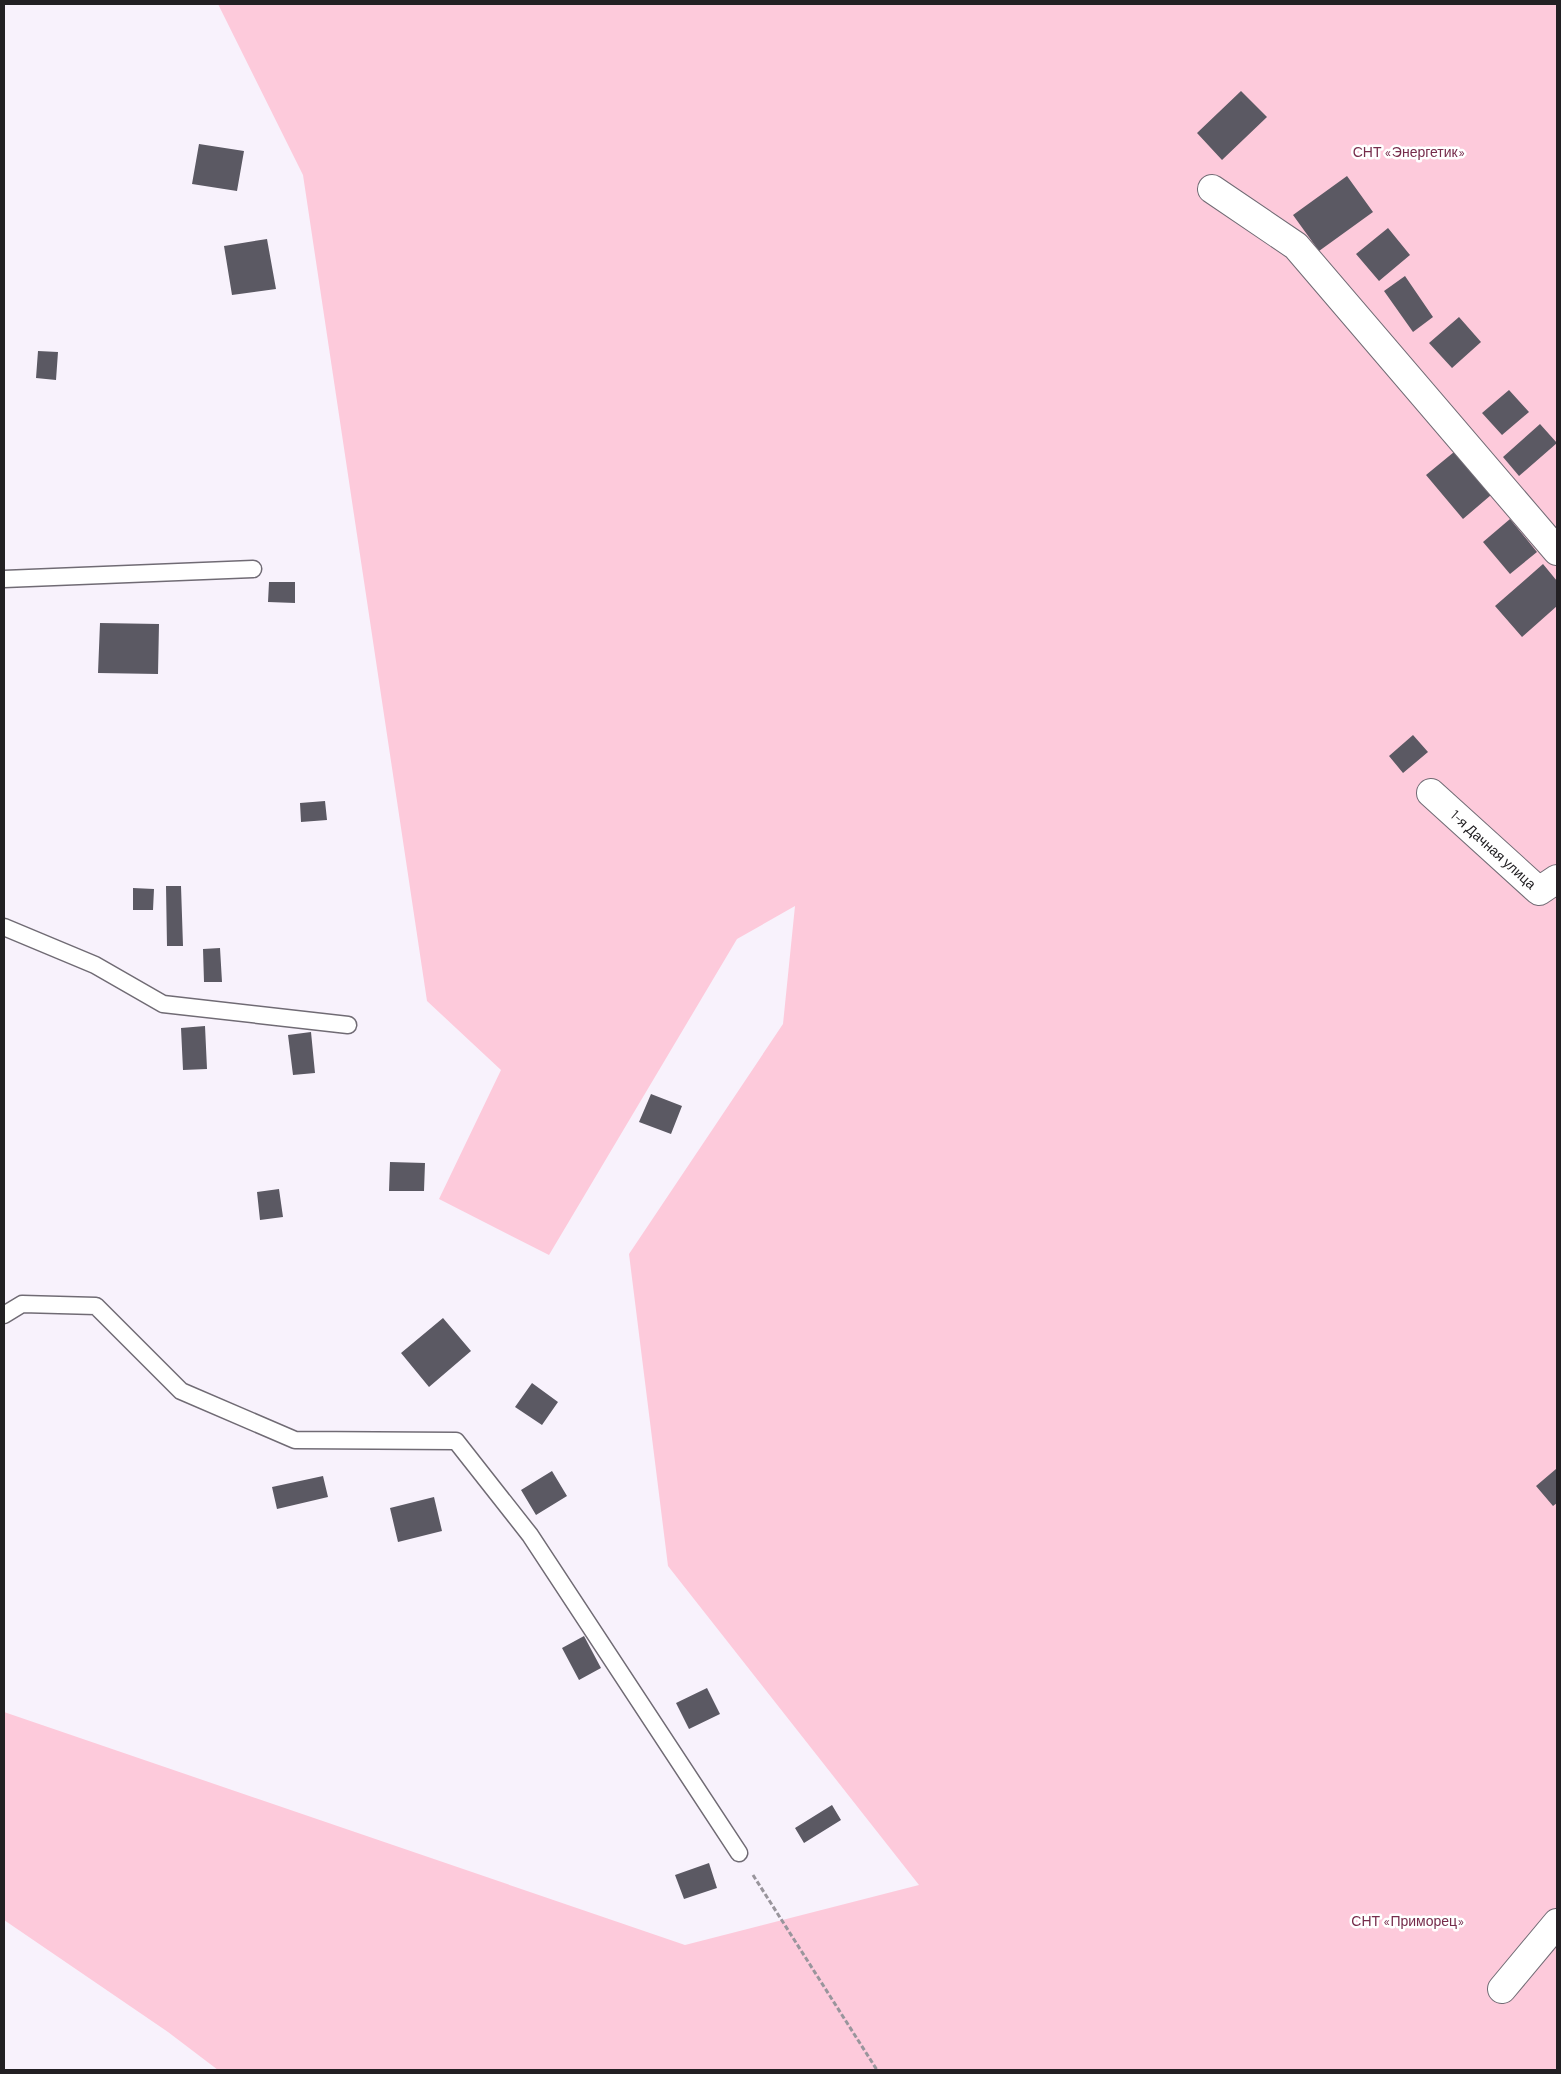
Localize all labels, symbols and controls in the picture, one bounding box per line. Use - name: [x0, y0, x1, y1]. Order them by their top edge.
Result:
- park label: СНТ «Энергетик»: [1353, 143, 1465, 160]
- street label: 1-я Дачная улица: [1447, 806, 1540, 892]
- park label: СНТ «Приморец»: [1351, 1912, 1465, 1929]

